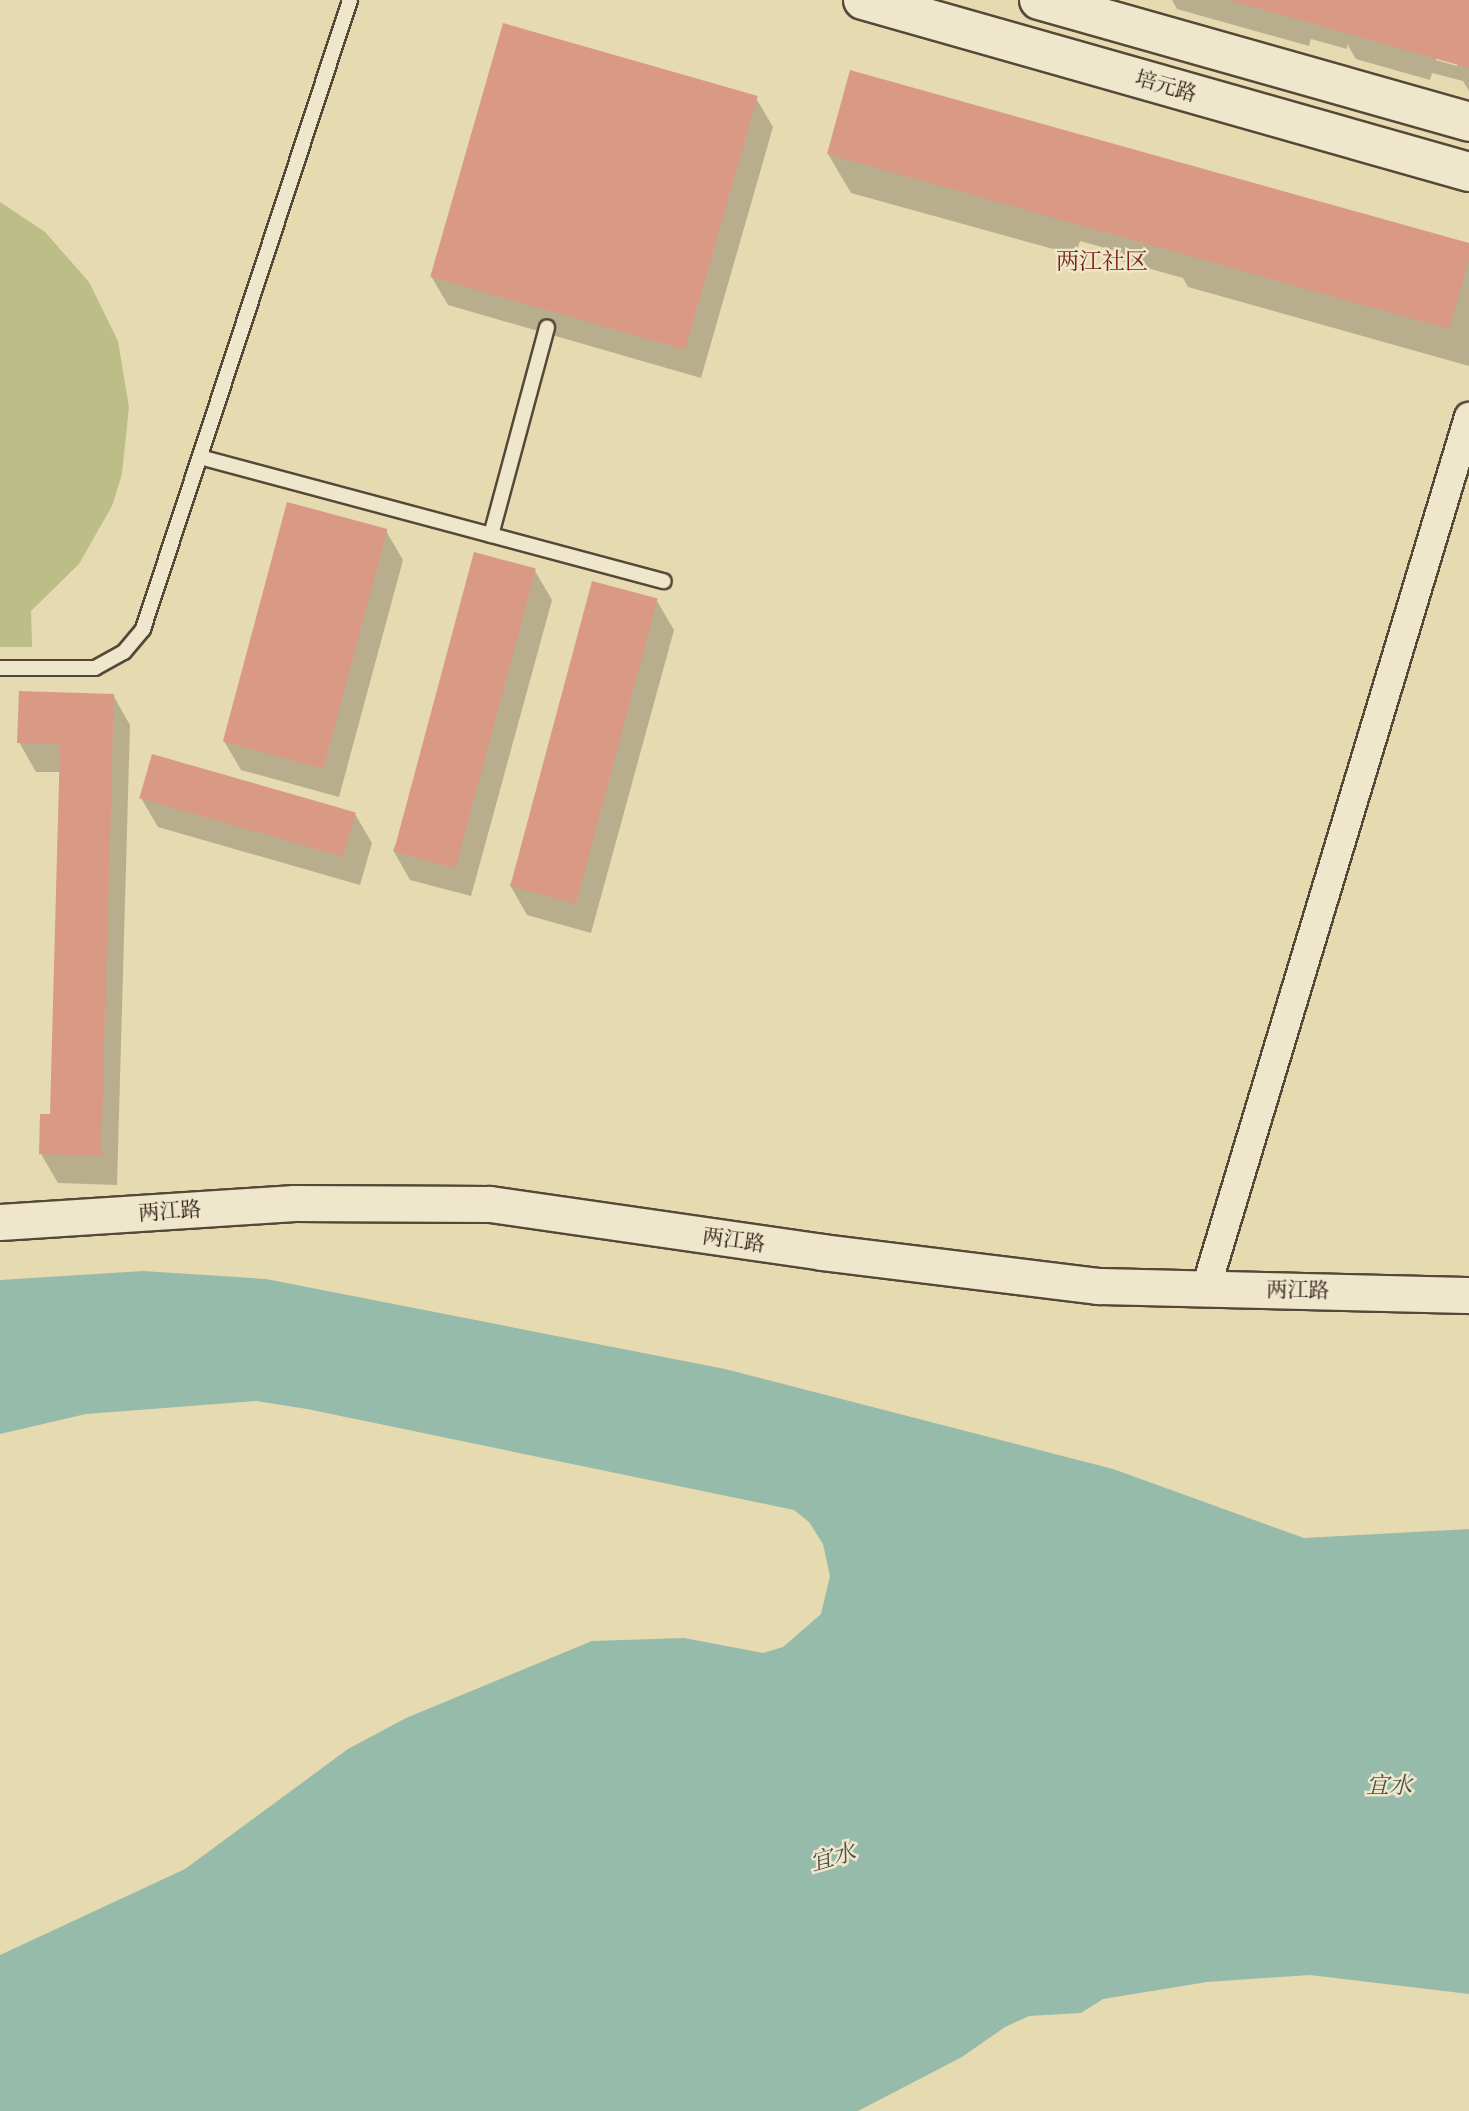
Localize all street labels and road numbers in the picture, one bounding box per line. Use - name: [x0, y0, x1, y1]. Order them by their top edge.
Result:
- street label: 培元路: [1132, 65, 1200, 107]
- street label: 两江路: [138, 1196, 202, 1226]
- street label: 两江路: [701, 1223, 767, 1257]
- street label: 两江路: [1266, 1277, 1330, 1303]

